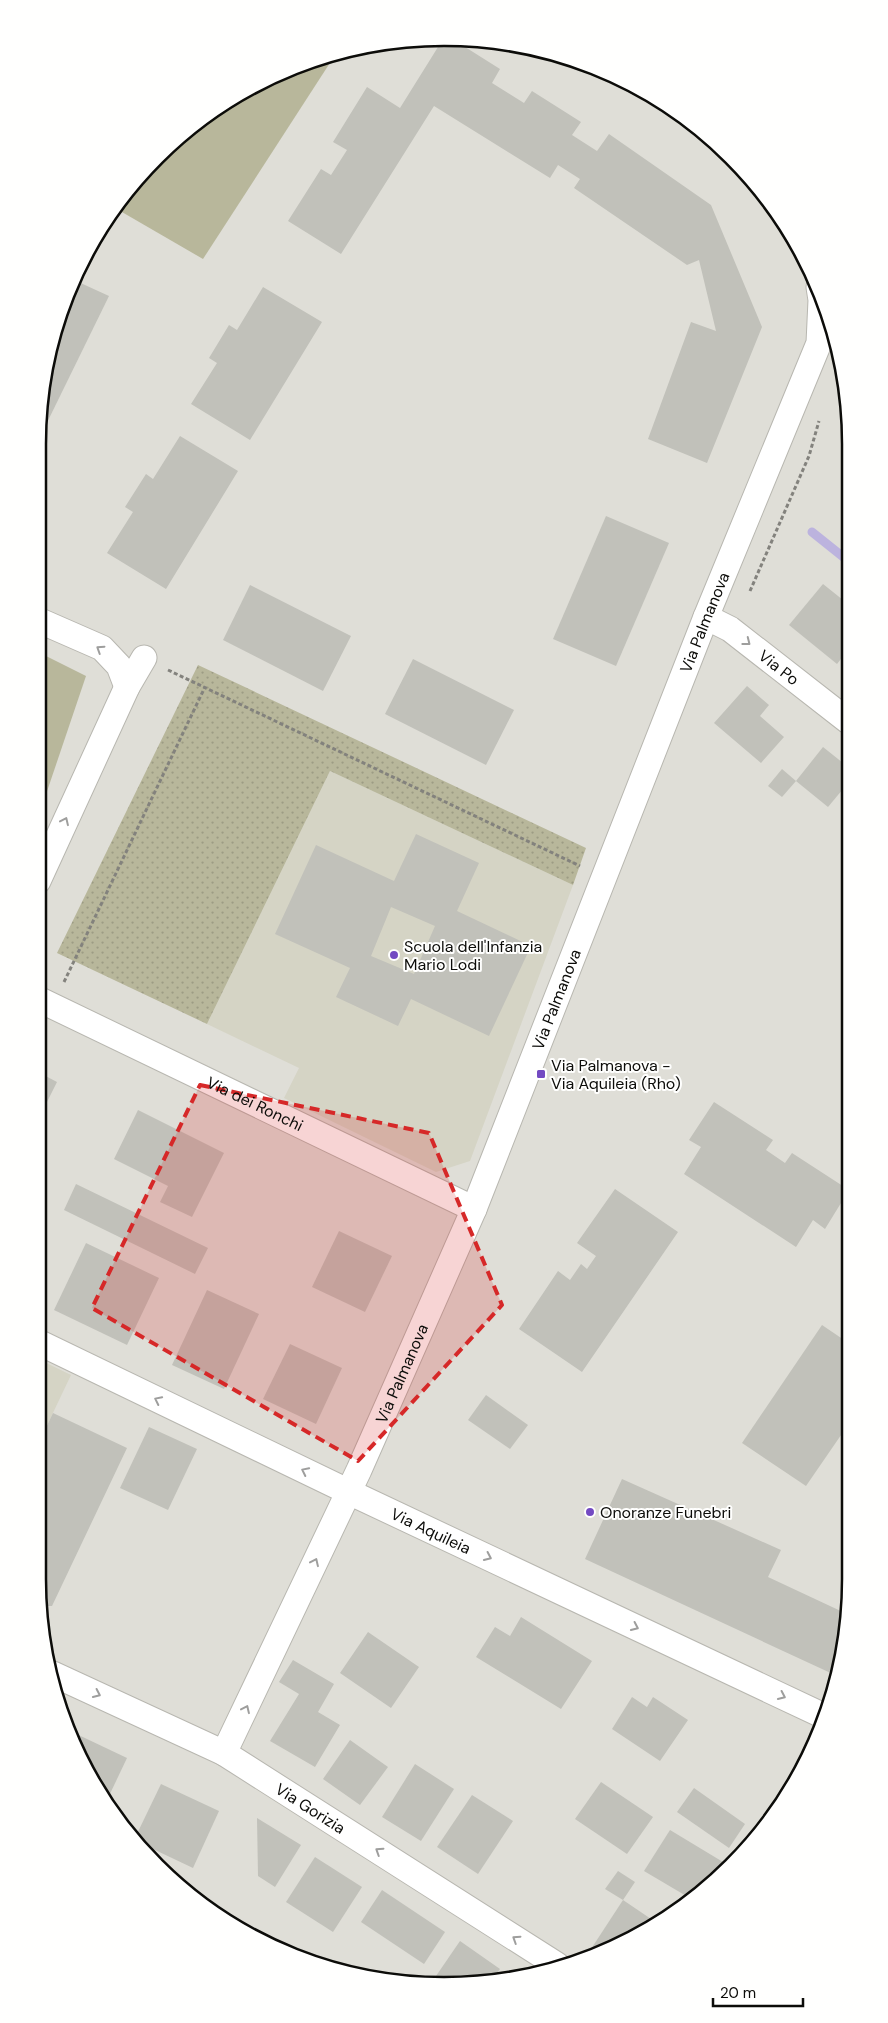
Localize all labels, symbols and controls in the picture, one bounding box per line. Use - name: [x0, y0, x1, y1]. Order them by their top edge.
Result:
- street label: Via Palmanova: [675, 569, 734, 676]
- one-way arrow: [741, 637, 750, 645]
- street label: Via Po: [754, 645, 803, 690]
- one-way arrow: [96, 646, 106, 655]
- one-way arrow: [59, 817, 70, 826]
- place label: Scuola dell'Infanzia Mario Lodi: [404, 936, 542, 975]
- street label: Via Palmanova: [527, 946, 586, 1053]
- marker: Scuola dell'Infanzia Mario Lodi: [388, 949, 400, 961]
- place label: Via Palmanova - Via Aquileia (Rho): [551, 1055, 681, 1094]
- marker: Via Palmanova - Via Aquileia (Rho): [535, 1068, 547, 1080]
- street label: Via dei Ronchi: [203, 1072, 307, 1136]
- street label: Via Palmanova: [371, 1321, 433, 1427]
- one-way arrow: [155, 1396, 164, 1406]
- one-way arrow: [301, 1466, 310, 1477]
- place label: Onoranze Funebri: [600, 1502, 731, 1523]
- street label: Via Aquileia: [387, 1503, 474, 1559]
- marker: Onoranze Funebri: [584, 1506, 596, 1518]
- one-way arrow: [483, 1551, 492, 1562]
- one-way arrow: [309, 1559, 319, 1568]
- one-way arrow: [630, 1620, 639, 1631]
- one-way arrow: [92, 1688, 101, 1699]
- one-way arrow: [777, 1690, 786, 1700]
- one-way arrow: [240, 1706, 250, 1715]
- street label: Via Gorizia: [271, 1779, 349, 1839]
- one-way arrow: [375, 1848, 384, 1858]
- one-way arrow: [512, 1936, 521, 1945]
- scale bar: [713, 1976, 803, 2008]
- text: 20 m: [720, 1983, 756, 2003]

